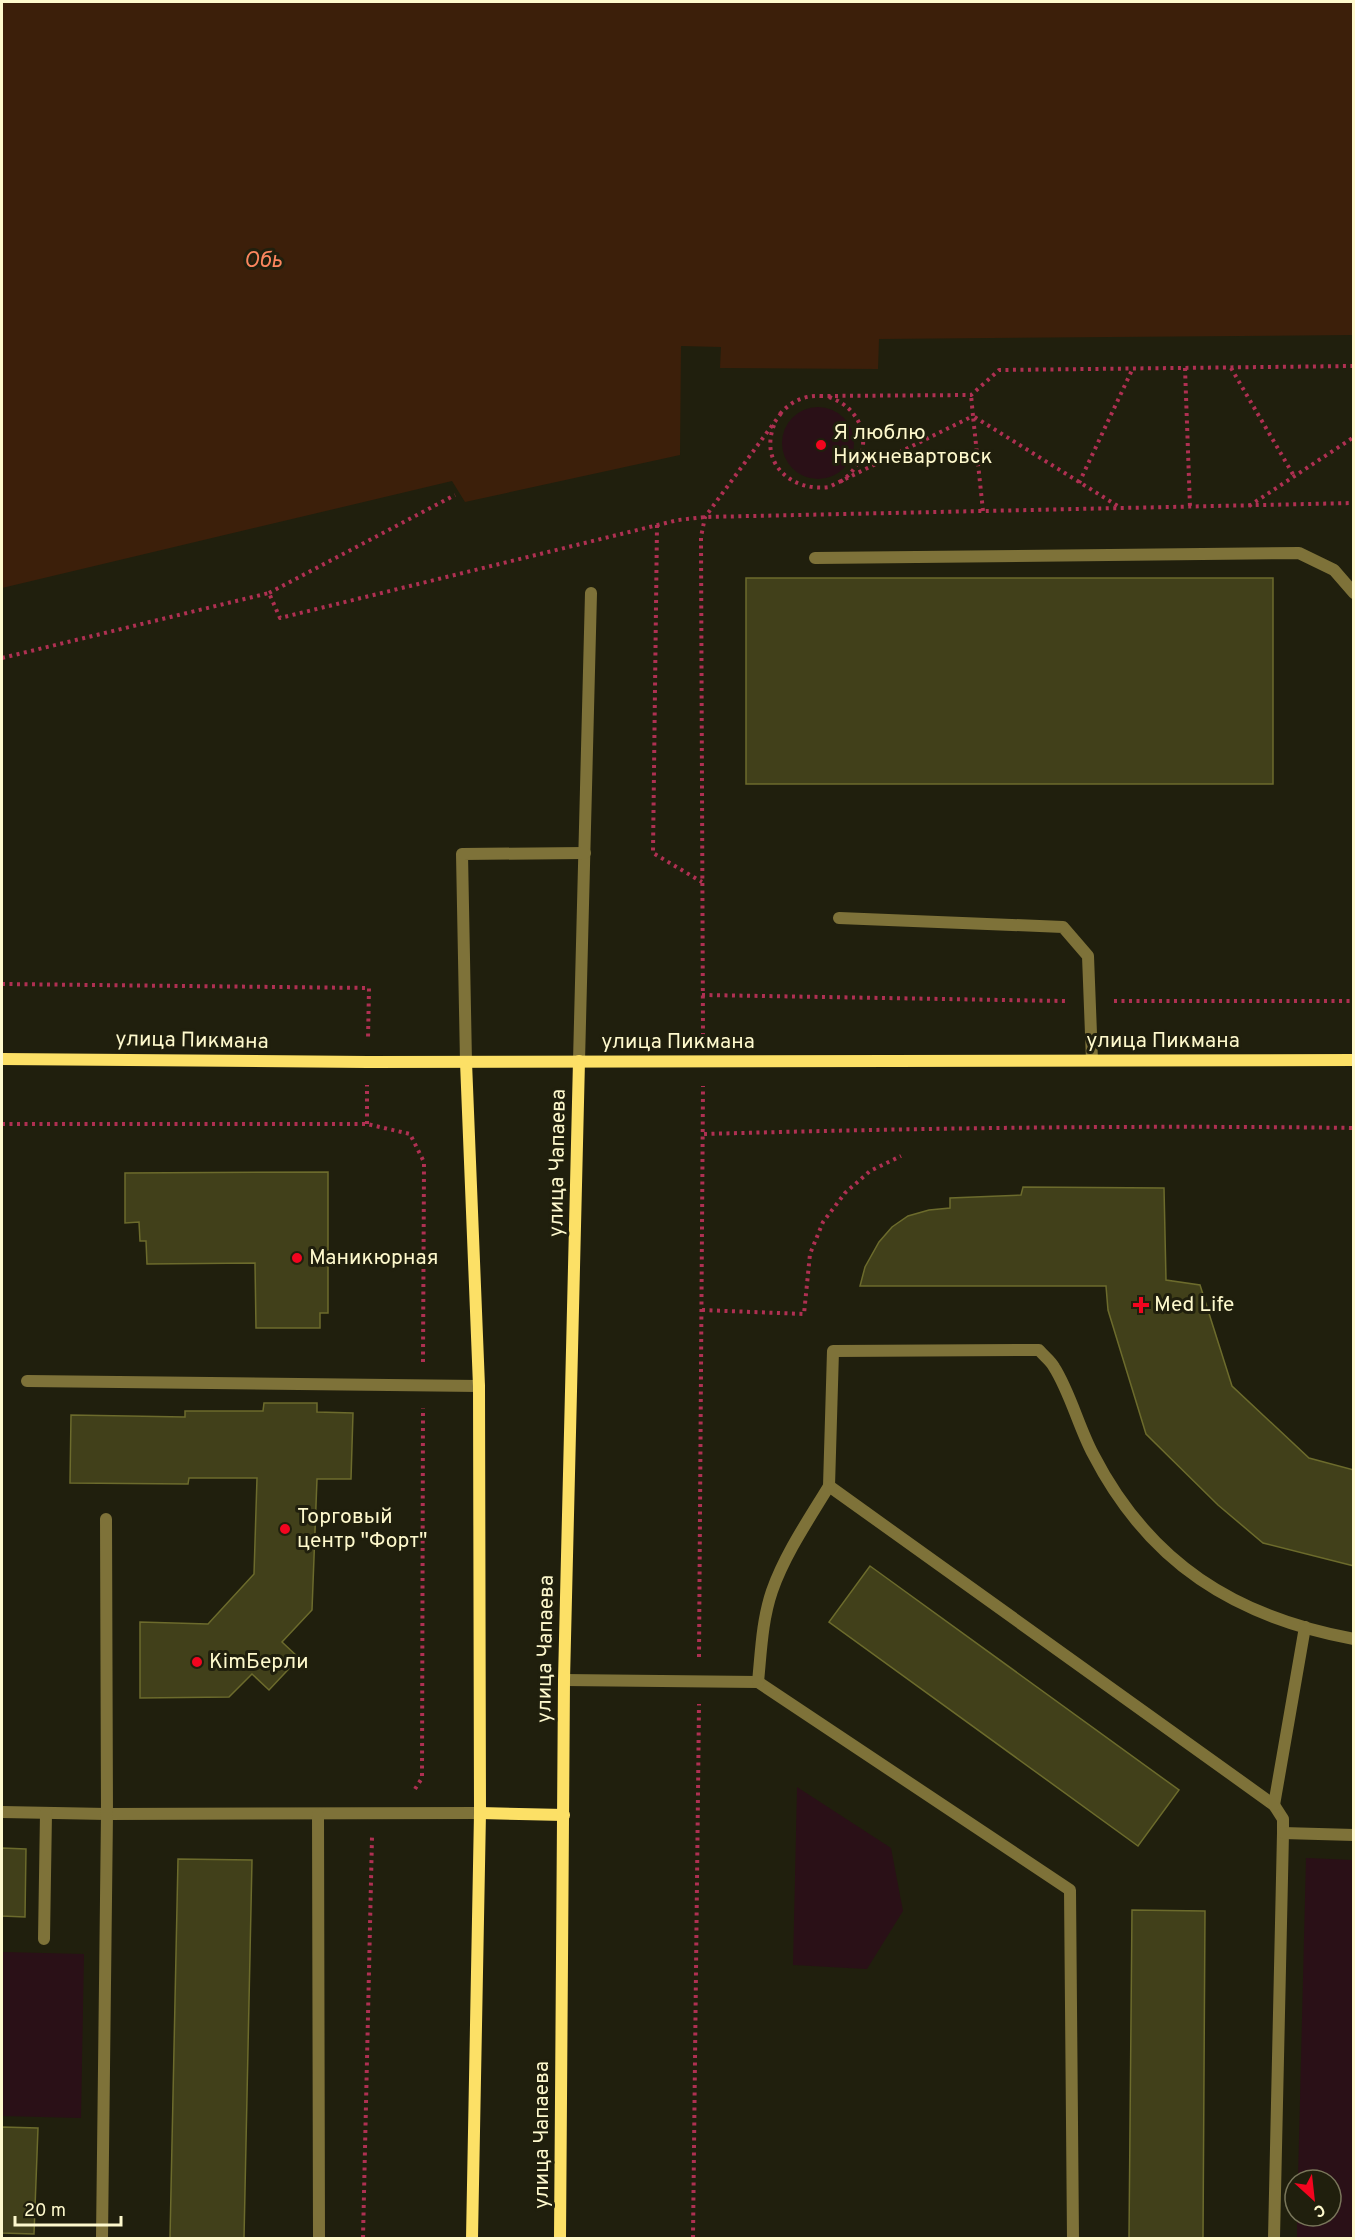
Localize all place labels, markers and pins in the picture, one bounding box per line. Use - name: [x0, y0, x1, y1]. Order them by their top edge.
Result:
- place label: Я люблю Нижневартовск: [833, 420, 993, 471]
- marker: Я люблю Нижневартовск: [814, 438, 828, 452]
- place label: Маникюрная: [309, 1245, 438, 1272]
- marker: Маникюрная: [290, 1251, 304, 1265]
- place label: Med Life: [1154, 1292, 1234, 1319]
- marker: Med Life: [1132, 1296, 1150, 1314]
- place label: Торговый центр "Форт": [297, 1504, 427, 1555]
- marker: Торговый центр "Форт": [278, 1522, 292, 1536]
- place label: KimБерли: [209, 1649, 309, 1676]
- marker: KimБерли: [190, 1655, 204, 1669]

